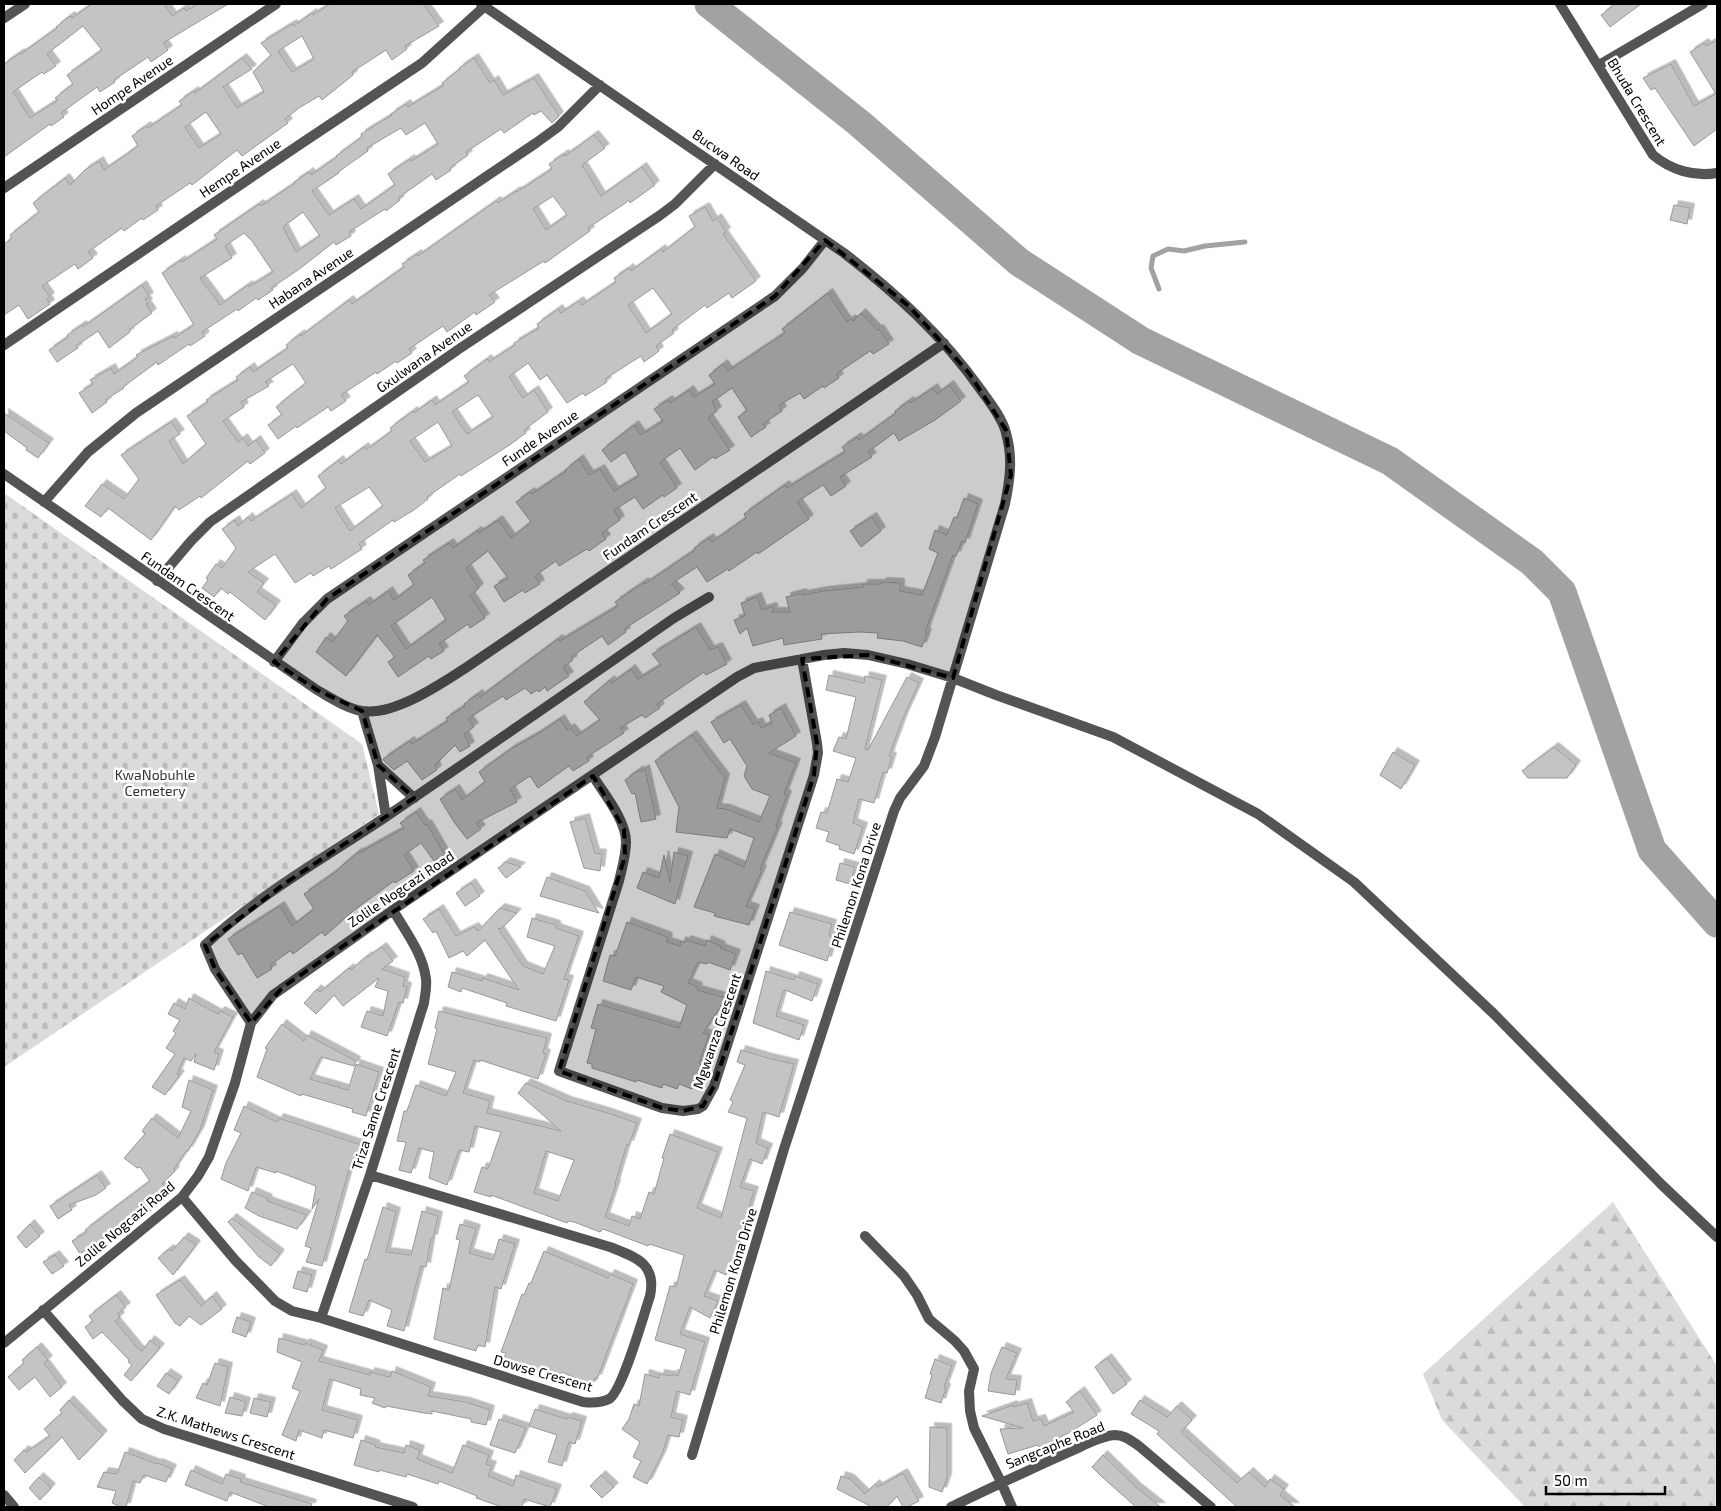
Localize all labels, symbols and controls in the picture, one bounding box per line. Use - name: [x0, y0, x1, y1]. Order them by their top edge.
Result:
- street label: Hompe Avenue: [88, 51, 176, 118]
- street label: Bhuda Crescent: [1605, 55, 1670, 149]
- street label: Bucwa Road: [689, 125, 763, 184]
- street label: Hempe Avenue: [196, 134, 284, 201]
- street label: Habana Avenue: [265, 243, 356, 312]
- street label: Gxulwana Avenue: [373, 317, 475, 396]
- street label: Funde Avenue: [498, 406, 581, 469]
- street label: Fundam Crescent: [599, 488, 700, 563]
- street label: Fundam Crescent: [138, 547, 238, 624]
- park label: KwaNobuhle Cemetery: [115, 766, 195, 799]
- street label: Philemon Kona Drive: [827, 820, 884, 950]
- street label: Zolile Nogcazi Road: [344, 847, 457, 930]
- street label: Mgwanza Crescent: [689, 971, 744, 1091]
- street label: Triza Same Crescent: [348, 1045, 403, 1172]
- street label: Zolile Nogcazi Road: [72, 1177, 178, 1270]
- street label: Philemon Kona Drive: [705, 1206, 760, 1336]
- street label: Dowse Crescent: [492, 1350, 595, 1395]
- street label: Z.K. Mathews Crescent: [155, 1402, 297, 1463]
- street label: Sangcaphe Road: [1003, 1417, 1107, 1472]
- scale bar: [1546, 1464, 1665, 1496]
- text: 50 m: [1554, 1471, 1588, 1489]

